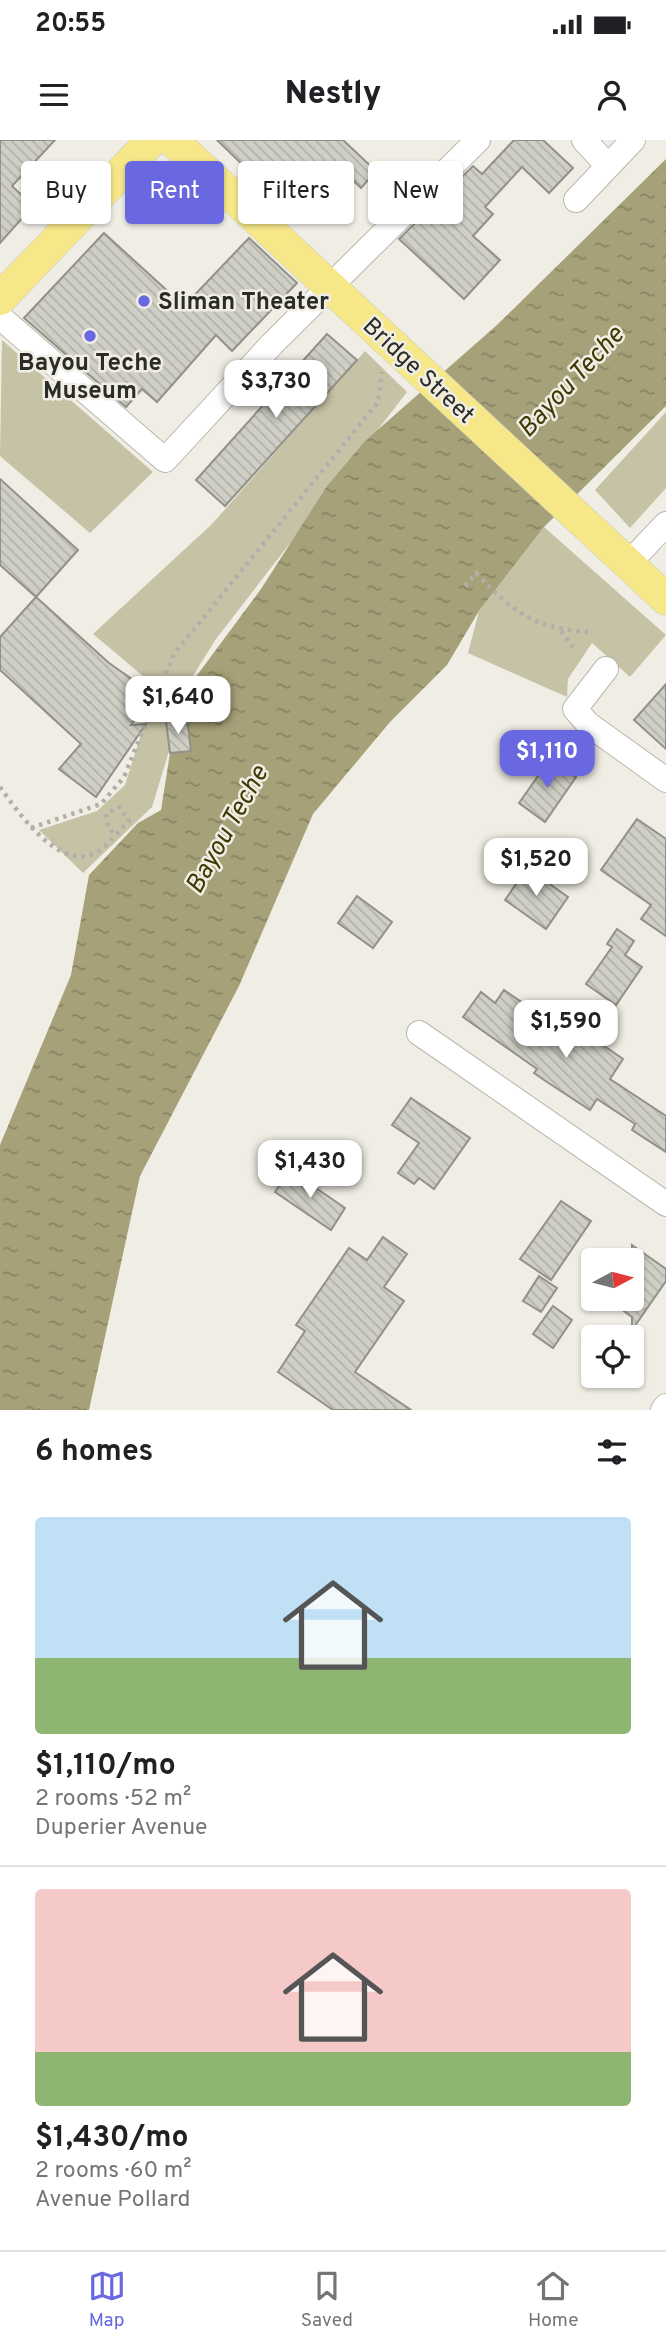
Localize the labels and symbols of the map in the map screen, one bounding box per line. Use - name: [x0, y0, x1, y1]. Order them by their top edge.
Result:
- place label: Sliman Theater: [158, 288, 329, 318]
- marker: Sliman Theater: [136, 293, 152, 309]
- street label: Bridge Street: [355, 312, 480, 431]
- water label: Bayou Teche: [512, 319, 633, 446]
- marker: Bayou Teche Museum: [82, 328, 98, 344]
- place label: Bayou Teche Museum: [18, 349, 162, 407]
- pin: $3,730: [219, 360, 333, 420]
- pin: $1,640: [121, 676, 235, 736]
- pin: $1,110: [490, 730, 604, 790]
- water label: Bayou Teche: [179, 760, 277, 900]
- pin: $1,520: [479, 838, 593, 898]
- pin: $1,590: [509, 1000, 623, 1060]
- pin: $1,430: [253, 1140, 367, 1200]
- north arrow: [581, 1248, 644, 1311]

